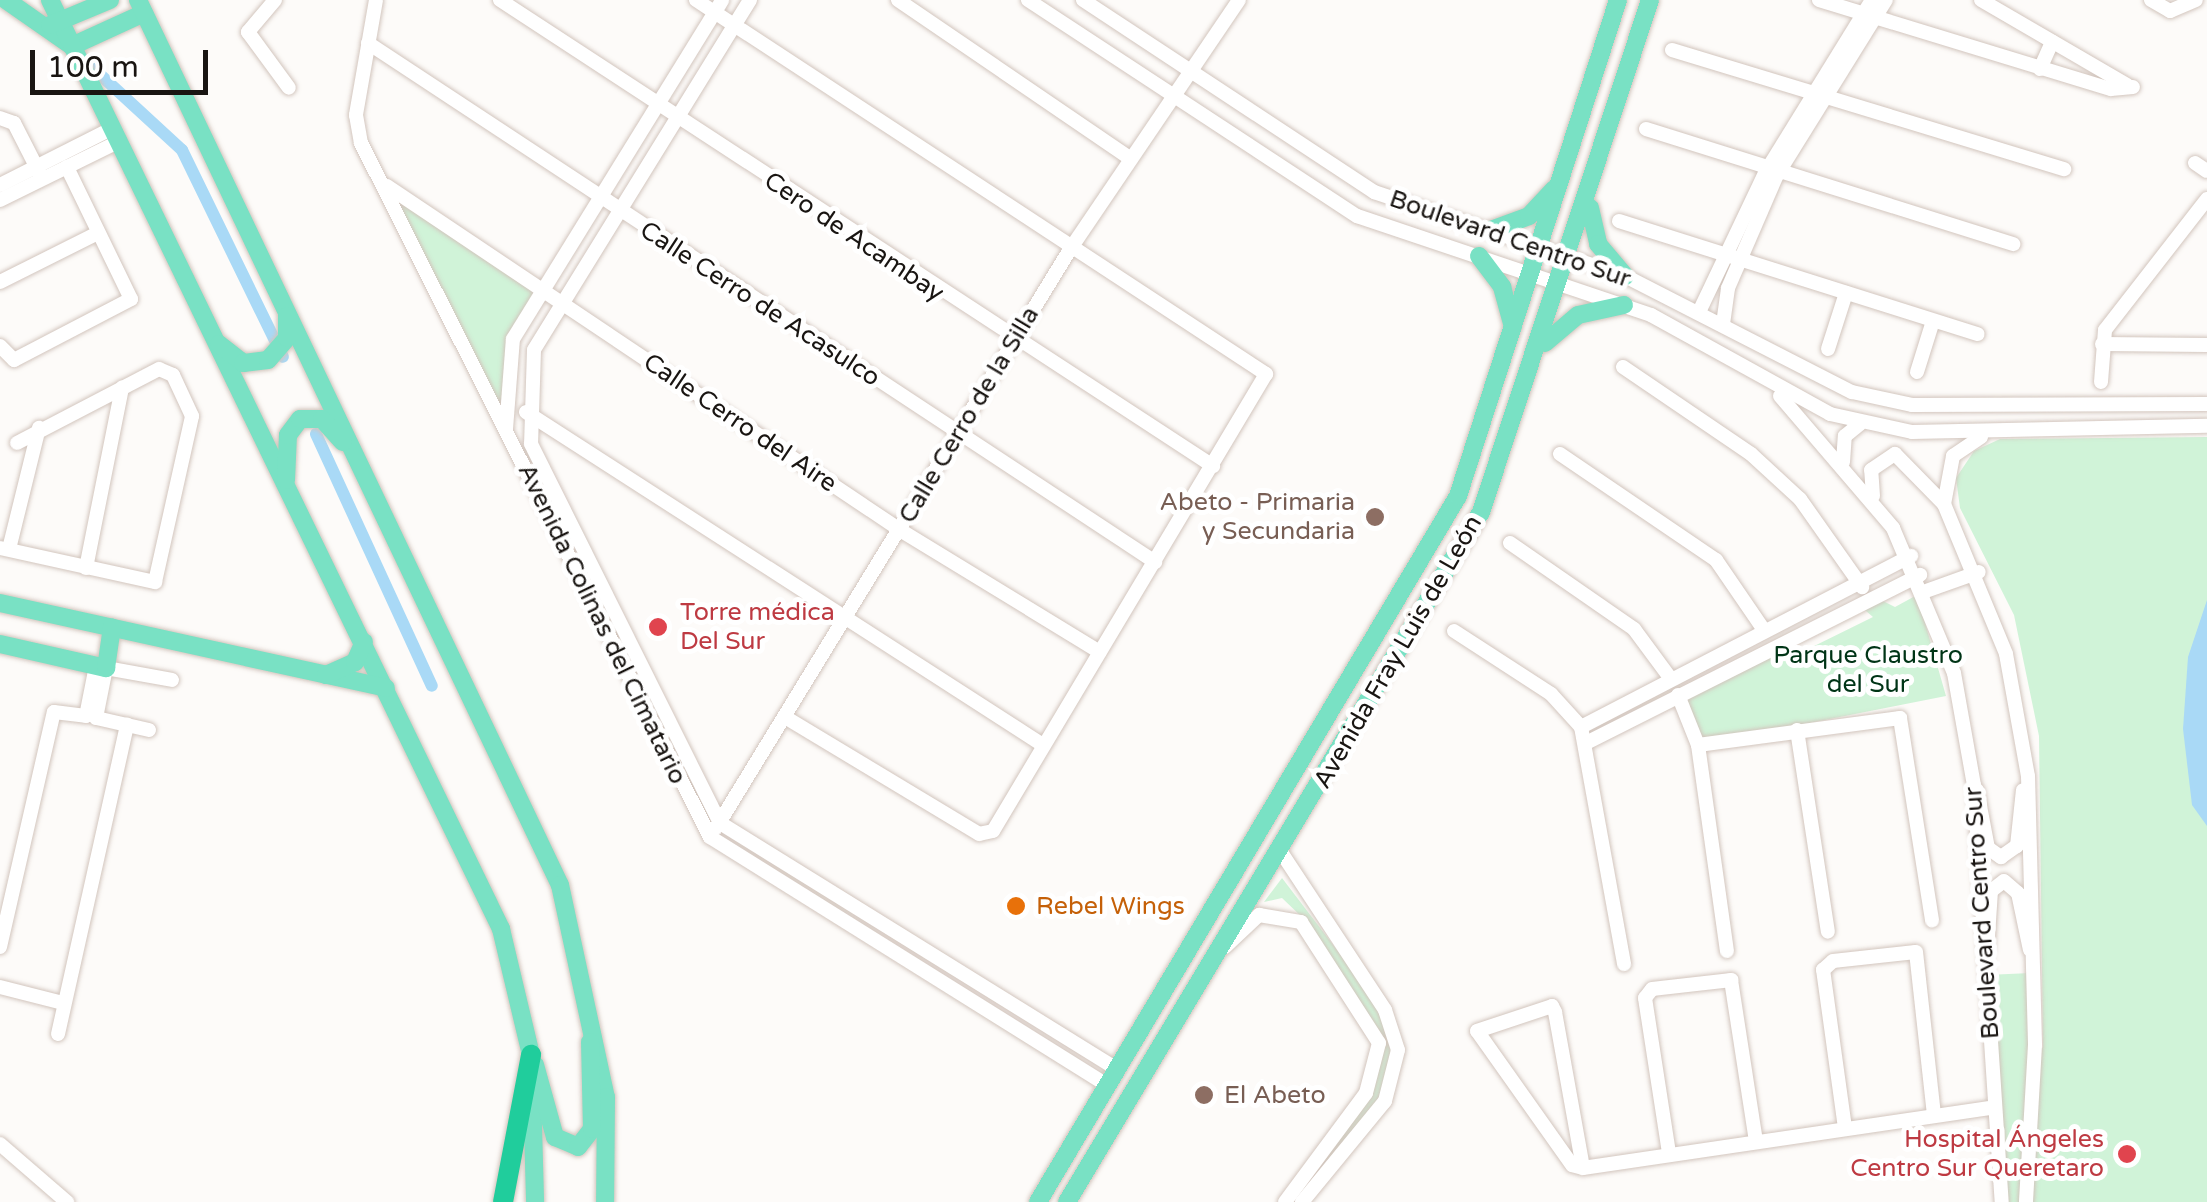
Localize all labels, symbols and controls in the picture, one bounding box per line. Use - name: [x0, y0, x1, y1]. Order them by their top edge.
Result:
- scale bar: [35, 30, 212, 92]
- text: 100 m: [47, 49, 139, 86]
- street label: Cero de Acambay: [759, 166, 949, 308]
- street label: Boulevard Centro Sur: [1386, 184, 1634, 294]
- street label: Calle Cerro de Acasulco: [634, 215, 886, 393]
- street label: Calle Cerro de la Silla: [892, 301, 1046, 529]
- street label: Calle Cerro del Aire: [638, 347, 842, 499]
- street label: Avenida Colinas del Cimatario: [511, 459, 693, 789]
- place label: Abeto - Primaria y Secundaria: [1160, 488, 1355, 547]
- marker: Abeto - Primaria y Secundaria: [1364, 506, 1386, 528]
- street label: Avenida Fray Luis de León: [1307, 510, 1489, 794]
- place label: Torre médica Del Sur: [680, 598, 835, 657]
- marker: Torre médica Del Sur: [645, 614, 671, 640]
- park label: Parque Claustro del Sur: [1773, 641, 1963, 700]
- street label: Boulevard Centro Sur: [1958, 786, 2006, 1040]
- place label: Rebel Wings: [1036, 891, 1185, 921]
- marker: Rebel Wings: [1005, 895, 1027, 917]
- place label: El Abeto: [1224, 1080, 1326, 1110]
- marker: El Abeto: [1193, 1084, 1215, 1106]
- place label: Hospital Ángeles Centro Sur Queretaro: [1850, 1125, 2104, 1184]
- marker: Hospital Ángeles Centro Sur Queretaro: [2114, 1141, 2140, 1167]

